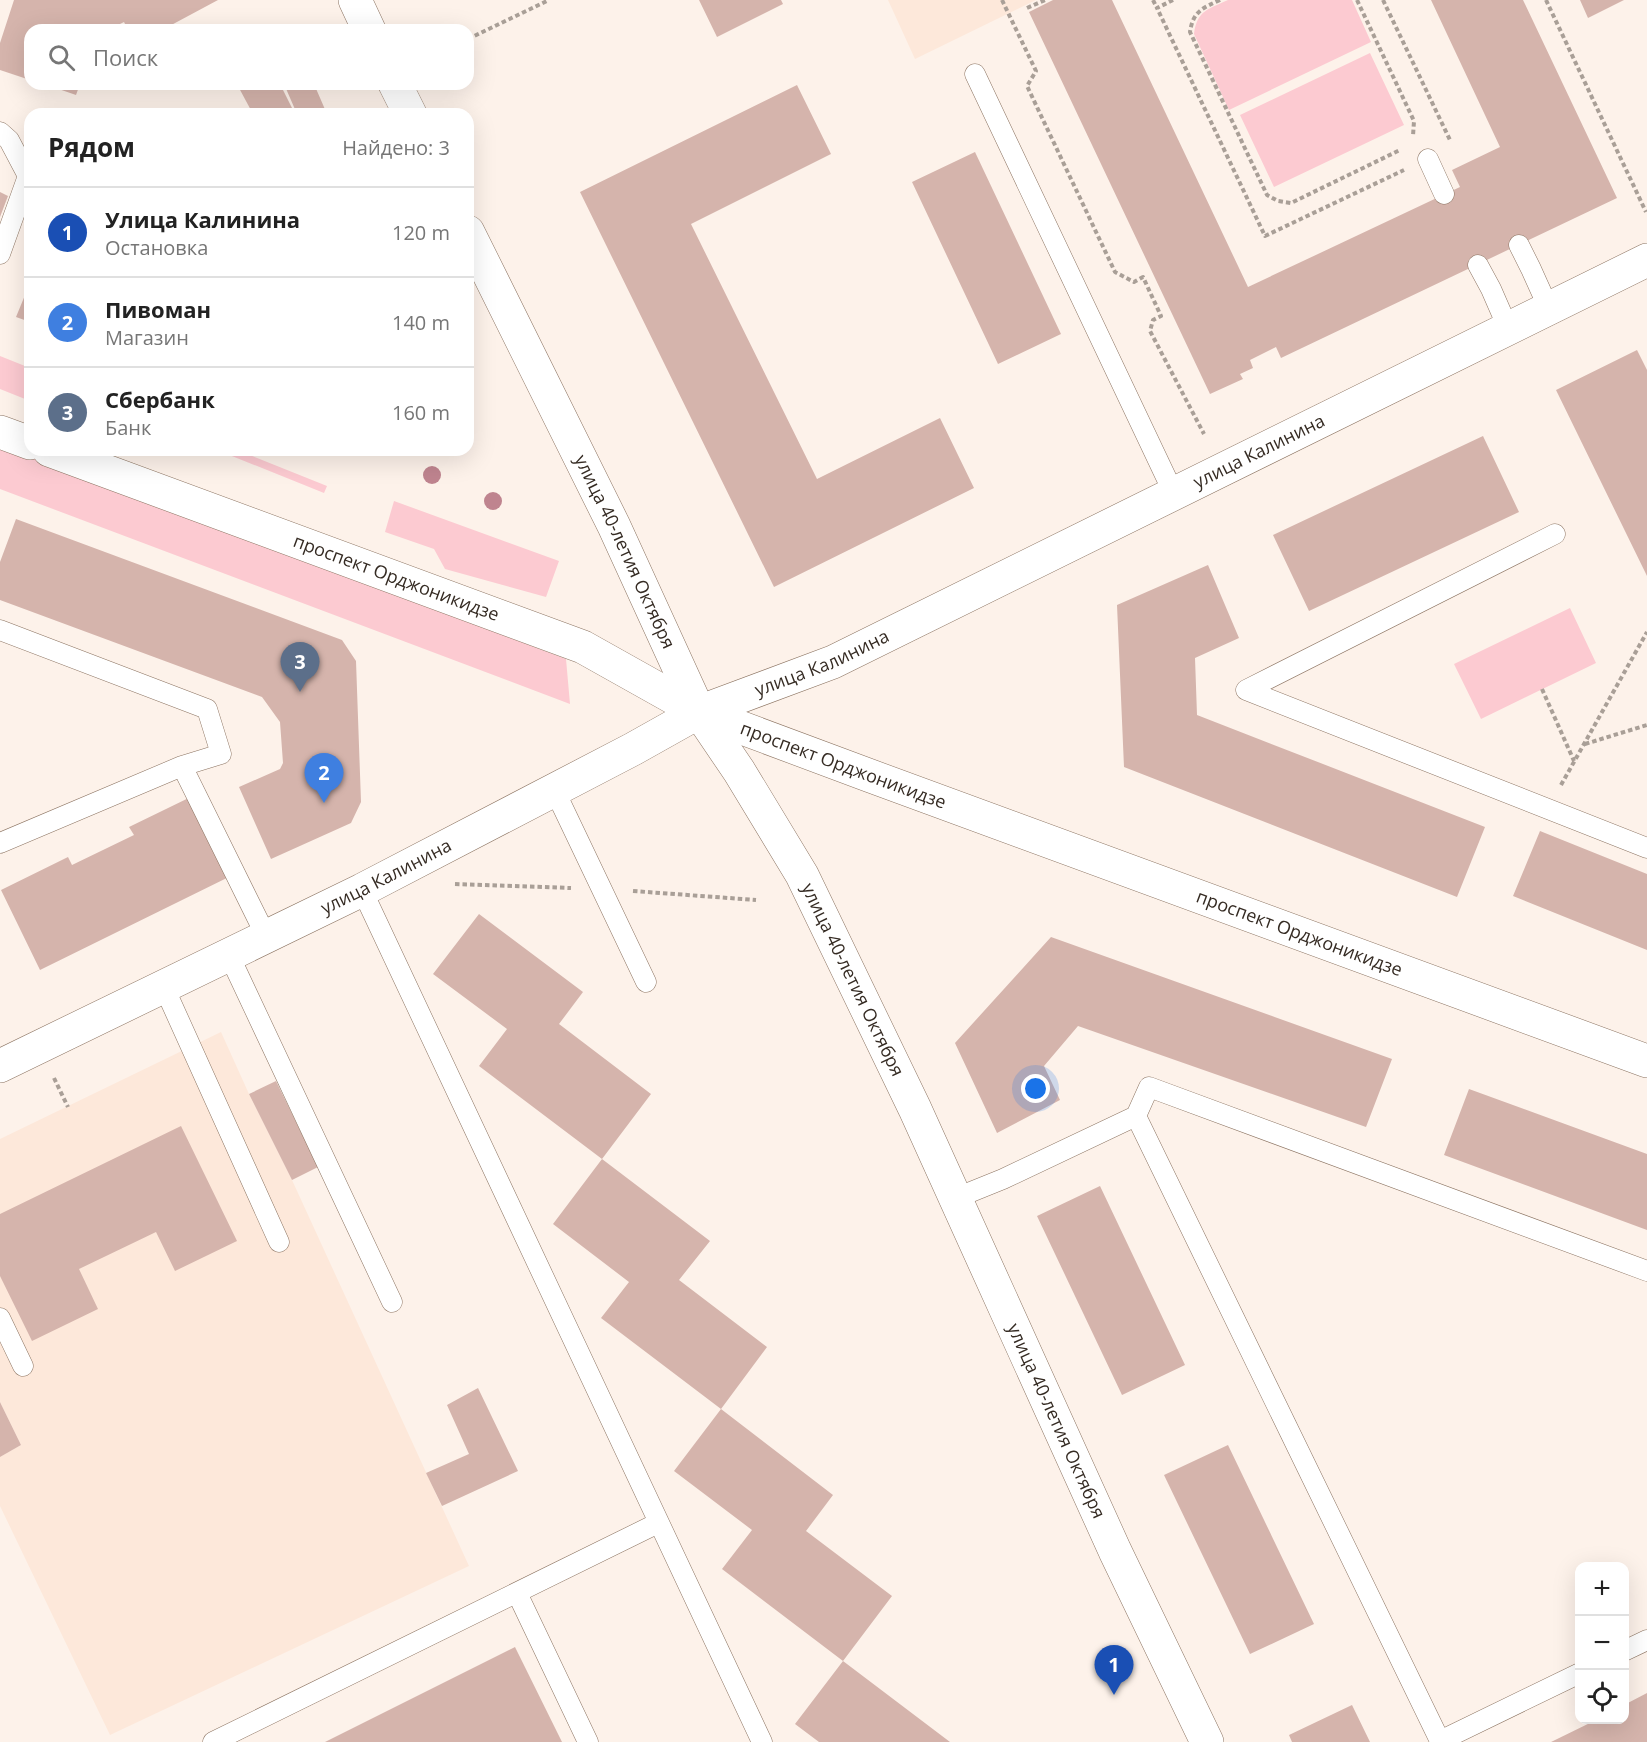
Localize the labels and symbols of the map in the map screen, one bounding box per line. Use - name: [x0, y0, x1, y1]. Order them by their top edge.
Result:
- street label: улица Калинина: [1189, 408, 1329, 493]
- street label: улица 40-летия Октября: [569, 450, 681, 652]
- street label: проспект Орджоникидзе: [290, 528, 503, 626]
- street label: улица Калинина: [751, 623, 893, 701]
- pin: 3: [280, 642, 320, 692]
- street label: проспект Орджоникидзе: [737, 716, 950, 814]
- pin: 2: [304, 754, 344, 803]
- street label: улица Калинина: [316, 833, 455, 919]
- street label: улица 40-летия Октября: [797, 879, 910, 1080]
- street label: проспект Орджоникидзе: [1193, 884, 1406, 981]
- your location: [1021, 1074, 1050, 1103]
- street label: улица 40-летия Октября: [1003, 1319, 1112, 1522]
- pin: 1: [1094, 1646, 1134, 1695]

